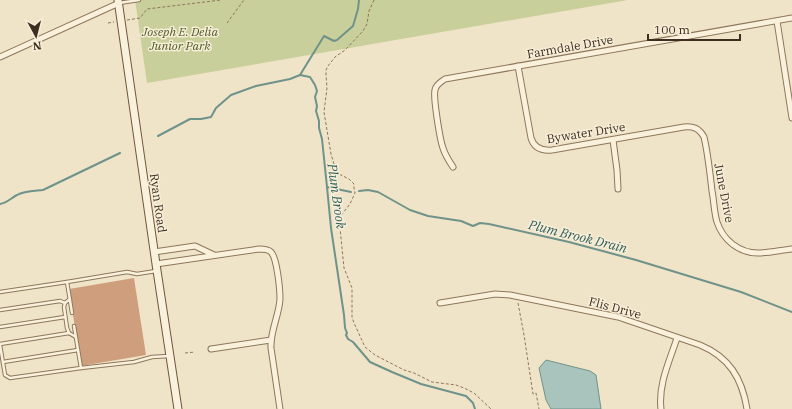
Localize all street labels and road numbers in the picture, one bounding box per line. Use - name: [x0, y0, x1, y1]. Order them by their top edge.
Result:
- street label: Farmdale Drive: [526, 32, 614, 61]
- street label: Bywater Drive: [546, 119, 626, 146]
- street label: June Drive: [711, 162, 738, 224]
- street label: Ryan Road: [147, 172, 170, 234]
- street label: Flis Drive: [587, 293, 643, 322]

